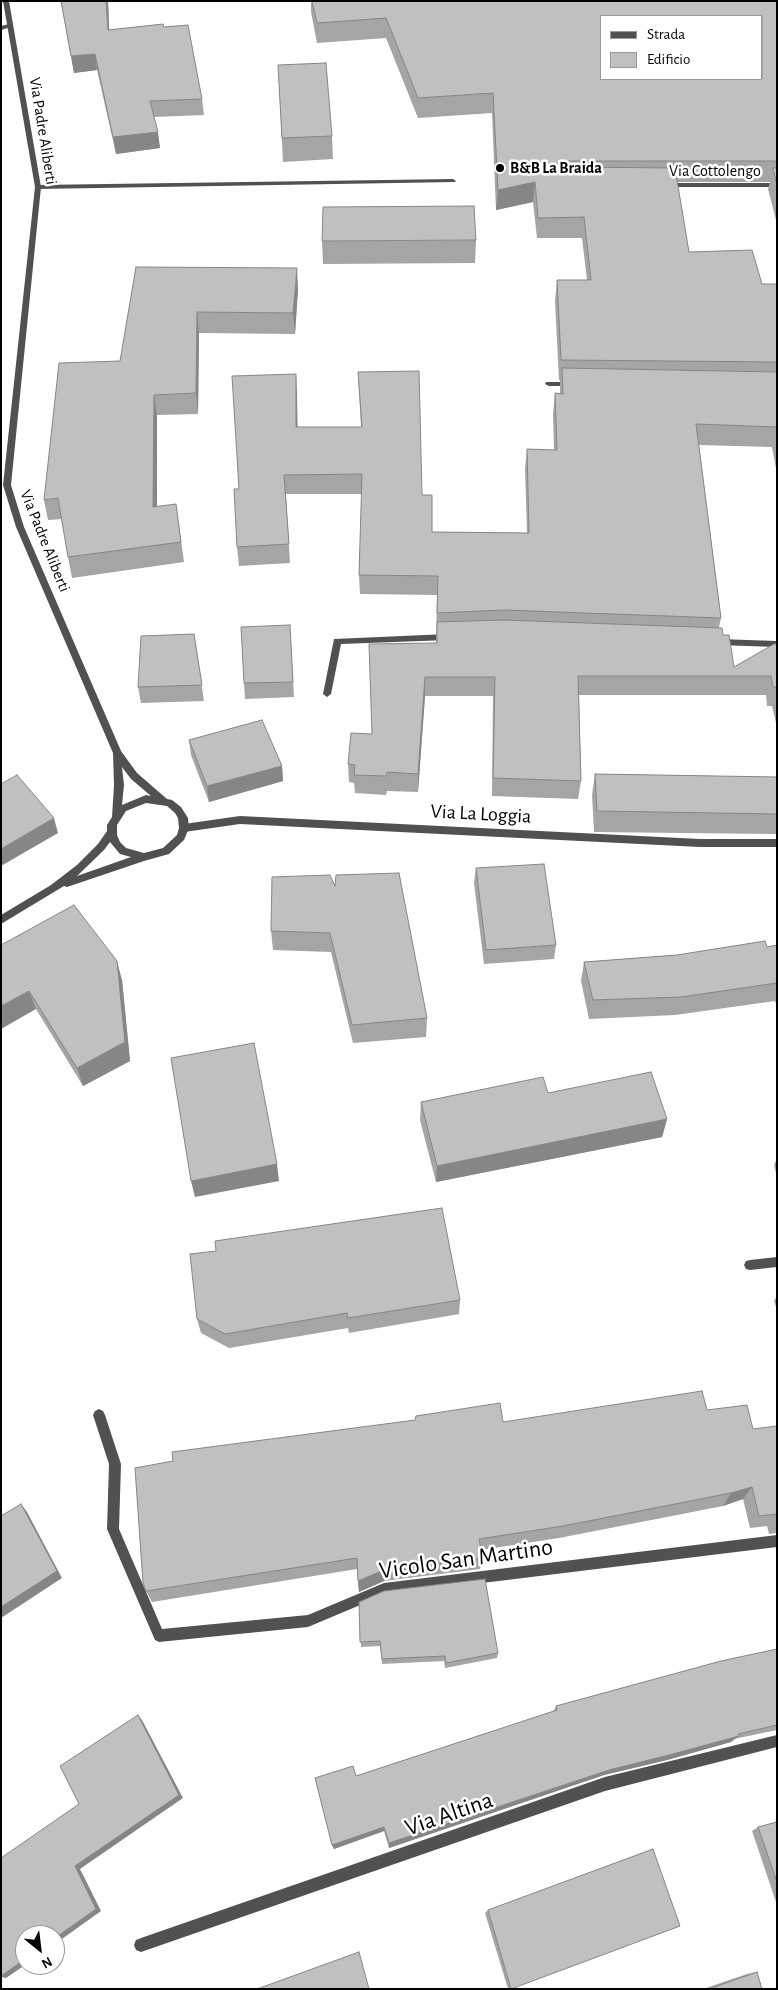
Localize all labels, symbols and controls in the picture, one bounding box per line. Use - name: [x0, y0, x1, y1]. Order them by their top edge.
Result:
- legend: [600, 15, 763, 80]
- text: Strada: [647, 27, 685, 42]
- text: Edificio: [647, 52, 690, 67]
- street label: Via Padre Aliberti: [25, 76, 61, 186]
- place label: B&B La Braida: [510, 158, 602, 178]
- street label: Via Cottolengo: [669, 161, 761, 181]
- marker: B&B La Braida: [494, 162, 506, 174]
- street label: Via Padre Aliberti: [16, 487, 74, 595]
- street label: Via La Loggia: [430, 799, 532, 829]
- street label: Vicolo San Martino: [377, 1533, 555, 1585]
- street label: Via Altina: [401, 1786, 497, 1842]
- north arrow: [15, 1925, 65, 1975]
- text: N: [39, 1954, 54, 1971]

